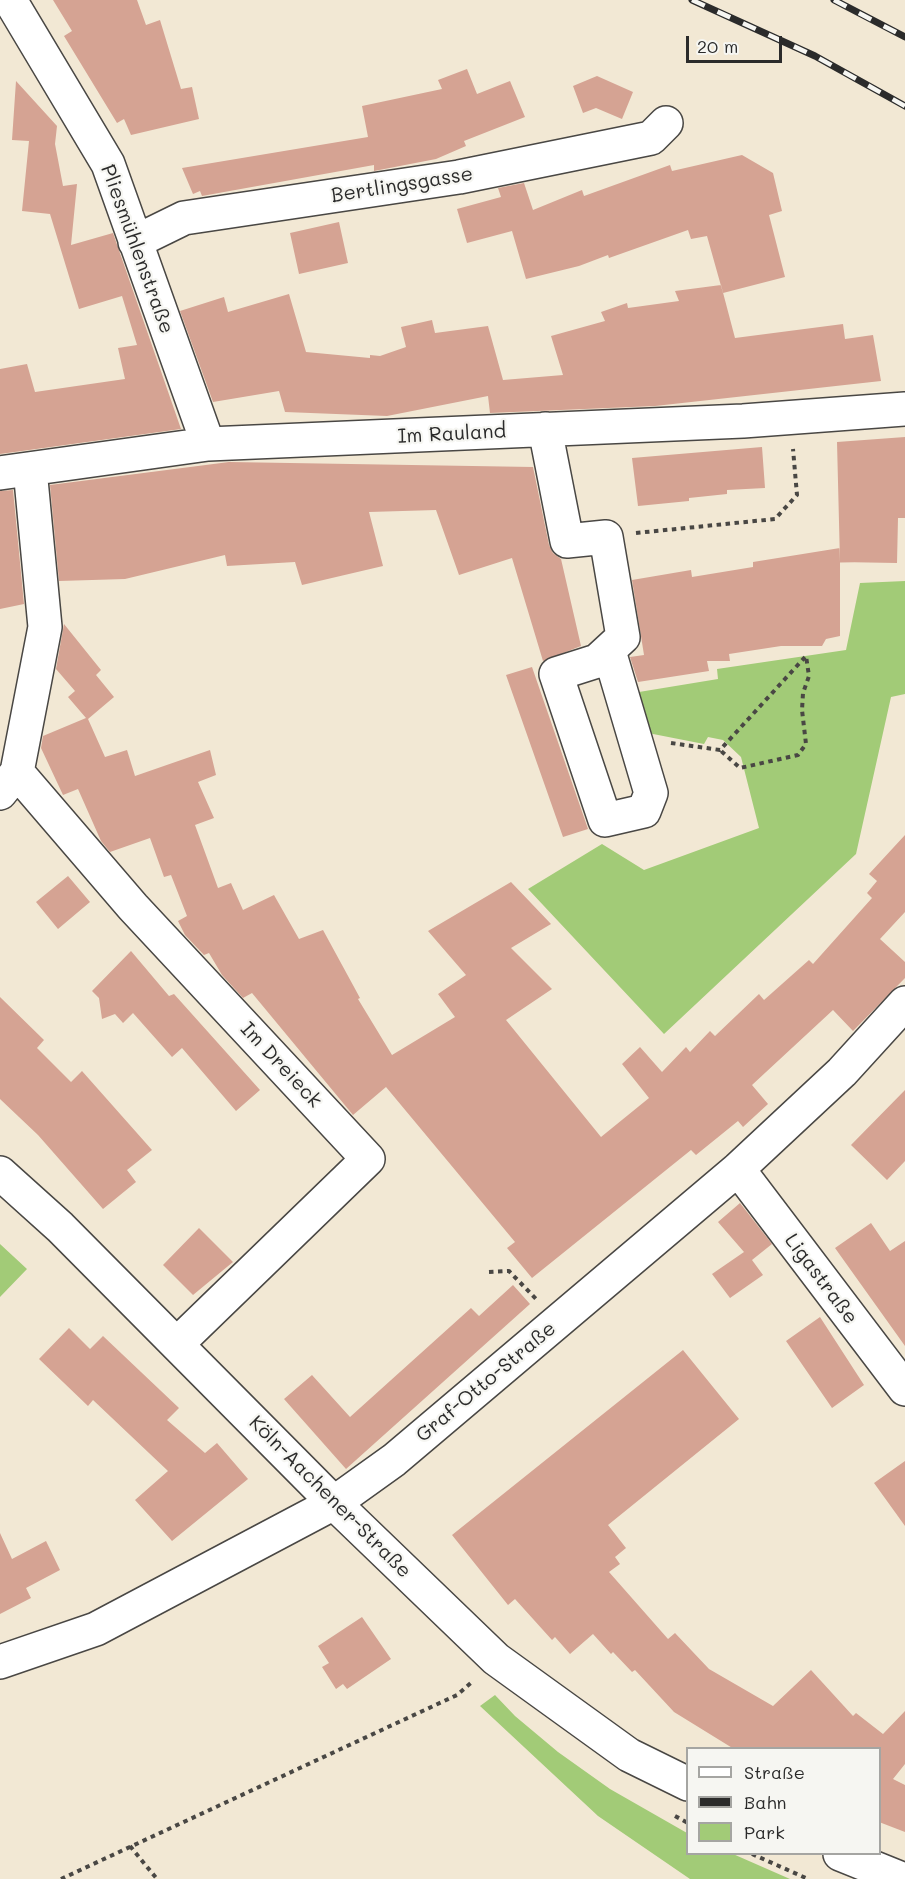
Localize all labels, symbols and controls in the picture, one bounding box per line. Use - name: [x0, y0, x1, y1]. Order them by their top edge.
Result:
- scale bar: [689, 24, 785, 62]
- text: 20 m: [697, 34, 738, 58]
- street label: Pliesmühlenstraße: [95, 161, 179, 337]
- street label: Bertlingsgasse: [329, 162, 475, 208]
- street label: Im Rauland: [397, 419, 507, 449]
- street label: Im Dreieck: [235, 1017, 327, 1113]
- street label: Ligastraße: [779, 1229, 863, 1329]
- street label: Graf-Otto-Straße: [411, 1317, 561, 1447]
- street label: Köln-Aachener-Straße: [244, 1411, 416, 1583]
- legend: [686, 1747, 881, 1855]
- text: Straße: [744, 1760, 805, 1784]
- text: Bahn: [744, 1790, 787, 1814]
- text: Park: [744, 1820, 785, 1844]

